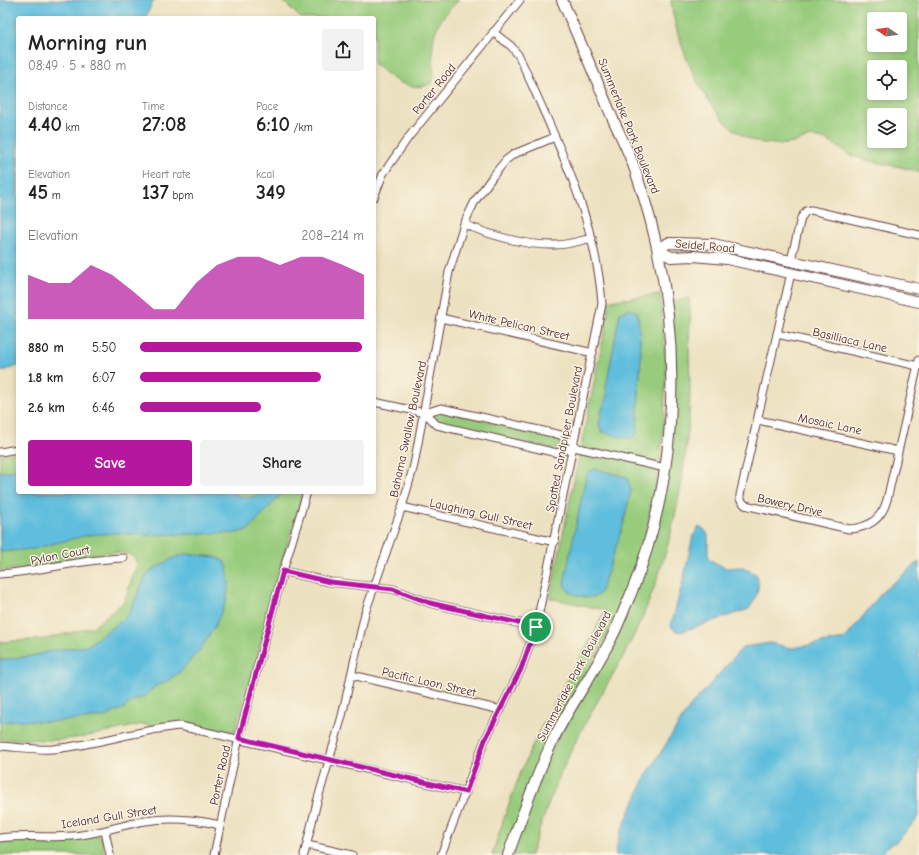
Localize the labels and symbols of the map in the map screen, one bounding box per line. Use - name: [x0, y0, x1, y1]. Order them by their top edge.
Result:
- north arrow: [867, 12, 907, 52]
- street label: Summerlake Park Boulevard: [595, 56, 663, 196]
- street label: Porter Road: [409, 61, 459, 117]
- street label: Seidel Road: [674, 236, 736, 256]
- street label: White Pelican Street: [467, 307, 571, 344]
- street label: Basilliaca Lane: [811, 325, 889, 355]
- street label: Bahama Swallow Boulevard: [387, 359, 429, 499]
- street label: Spotted Sandpiper Boulevard: [543, 365, 585, 513]
- street label: Mosaic Lane: [797, 410, 863, 438]
- street label: Bowery Drive: [756, 491, 824, 519]
- street label: Laughing Gull Street: [428, 495, 534, 533]
- street label: Pylon Court: [29, 542, 91, 568]
- street label: Summerlake Park Boulevard: [534, 609, 614, 743]
- pin: [519, 610, 553, 644]
- street label: Pacific Loon Street: [381, 664, 478, 700]
- street label: Porter Road: [207, 744, 233, 806]
- street label: Iceland Gull Street: [60, 802, 158, 831]

